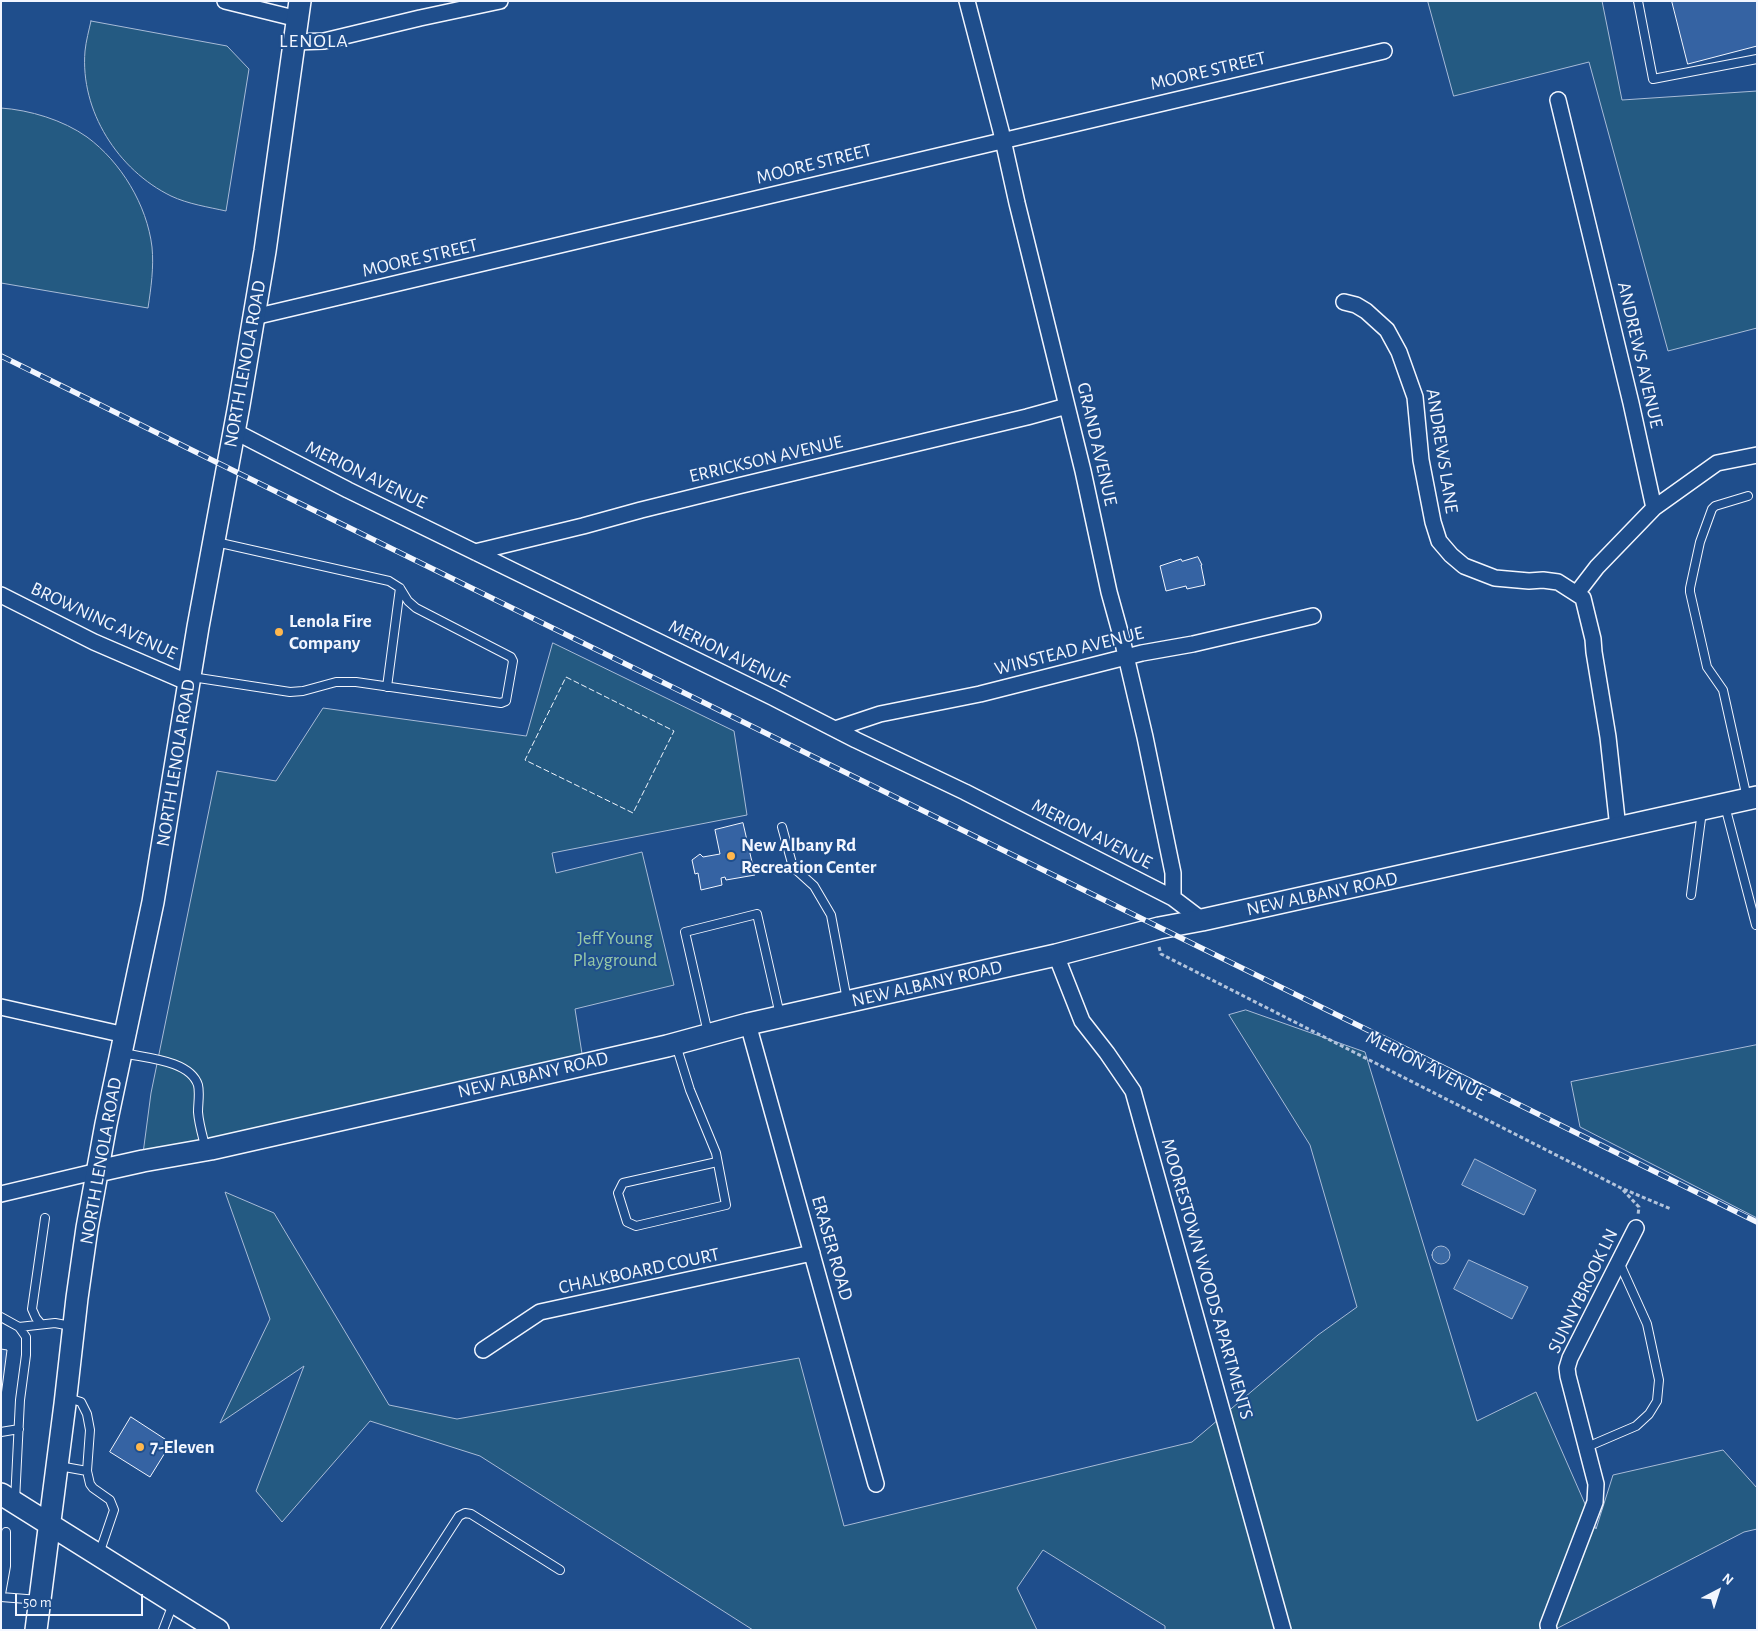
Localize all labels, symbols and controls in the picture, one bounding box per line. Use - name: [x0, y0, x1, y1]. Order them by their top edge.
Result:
- district label: LENOLA: [278, 29, 350, 53]
- street label: MOORE STREET: [1148, 47, 1268, 95]
- street label: MOORE STREET: [754, 139, 874, 189]
- street label: MOORE STREET: [360, 234, 480, 282]
- street label: NORTH LENOLA ROAD: [219, 279, 271, 449]
- street label: ANDREWS AVENUE: [1612, 280, 1668, 430]
- street label: GRAND AVENUE: [1072, 380, 1122, 508]
- street label: ANDREWS LANE: [1421, 387, 1463, 515]
- street label: ERRICKSON AVENUE: [687, 430, 845, 488]
- street label: MERION AVENUE: [302, 436, 430, 514]
- street label: BROWNING AVENUE: [27, 577, 181, 665]
- place label: Lenola Fire Company: [289, 610, 372, 654]
- street label: MERION AVENUE: [665, 615, 793, 693]
- street label: WINSTEAD AVENUE: [992, 621, 1146, 681]
- marker: Lenola Fire Company: [273, 626, 285, 638]
- street label: NORTH LENOLA ROAD: [152, 678, 200, 848]
- street label: MERION AVENUE: [1028, 794, 1156, 874]
- place label: New Albany Rd Recreation Center: [741, 834, 876, 878]
- marker: New Albany Rd Recreation Center: [725, 850, 737, 862]
- street label: NEW ALBANY ROAD: [1244, 867, 1400, 921]
- park label: Jeff Young Playground: [573, 927, 657, 971]
- street label: NEW ALBANY ROAD: [849, 956, 1005, 1012]
- street label: MERION AVENUE: [1362, 1026, 1490, 1106]
- street label: NEW ALBANY ROAD: [455, 1047, 611, 1103]
- street label: NORTH LENOLA ROAD: [75, 1076, 127, 1246]
- street label: MOORESTOWN WOODS APARTMENTS: [1156, 1136, 1258, 1422]
- street label: ERASER ROAD: [806, 1193, 858, 1303]
- street label: SUNNYBROOK LN: [1543, 1225, 1623, 1357]
- street label: CHALKBOARD COURT: [556, 1243, 722, 1299]
- place label: 7-Eleven: [150, 1436, 214, 1458]
- marker: 7-Eleven: [134, 1441, 146, 1453]
- north arrow: [1693, 1566, 1743, 1616]
- text: N: [1719, 1571, 1736, 1588]
- scale bar: [18, 1584, 145, 1616]
- text: 50 m: [23, 1595, 52, 1610]

